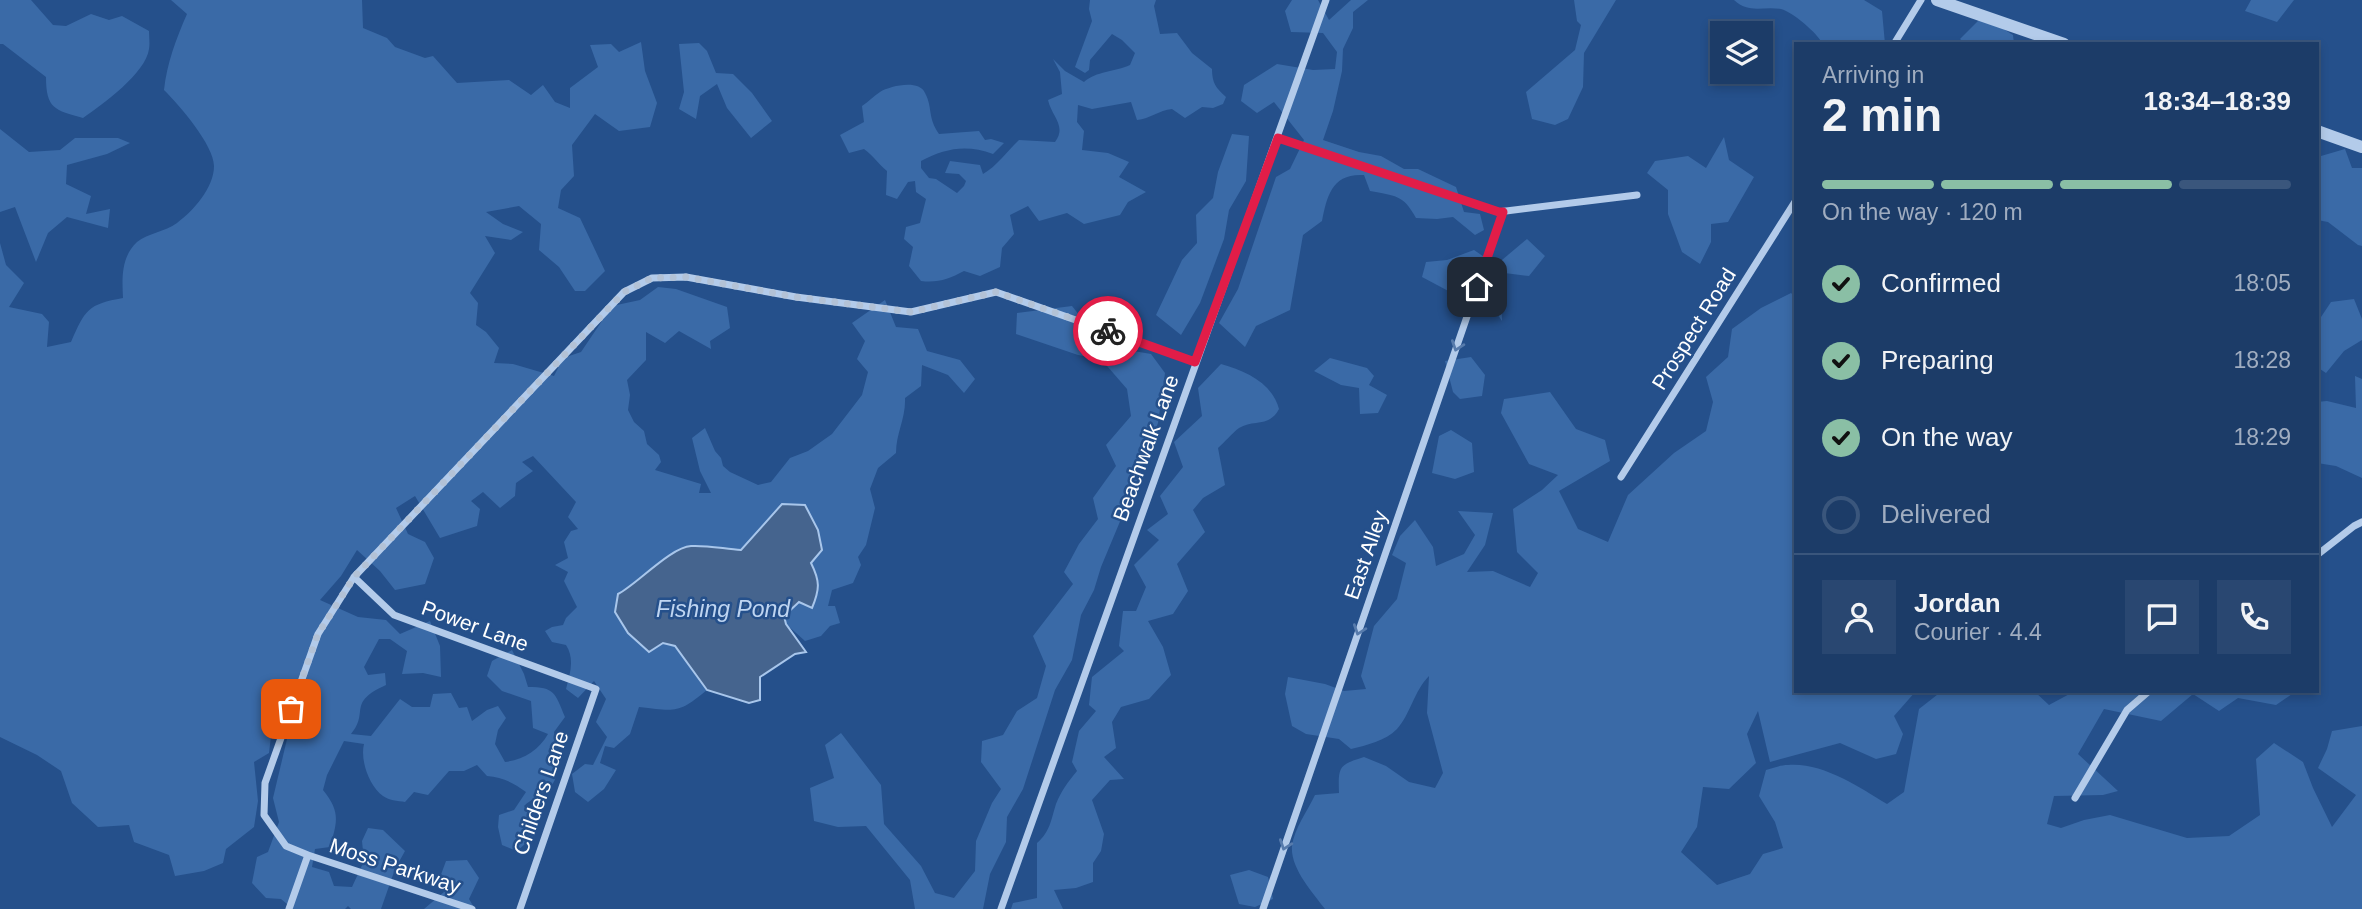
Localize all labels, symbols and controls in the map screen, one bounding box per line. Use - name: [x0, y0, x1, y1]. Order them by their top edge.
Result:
- map controls: [1710, 21, 1773, 84]
- button: layers: [1710, 21, 1773, 84]
- text: Arriving in: [1822, 62, 1924, 88]
- text: 18:34–18:39: [2144, 86, 2291, 116]
- text: 2 min: [1822, 89, 1942, 141]
- text: On the way · 120 m: [1822, 199, 2023, 225]
- pin: [1447, 257, 1507, 317]
- street label: Prospect Road: [1647, 264, 1740, 394]
- icon: check: [1822, 265, 1860, 303]
- icon: home: [1458, 268, 1496, 306]
- text: Confirmed: [1881, 268, 2001, 298]
- text: 18:05: [2233, 270, 2291, 296]
- courier: [1073, 296, 1143, 366]
- icon: bike: [1089, 312, 1127, 350]
- one-way arrow: [1451, 339, 1465, 351]
- icon: check: [1822, 342, 1860, 380]
- text: Preparing: [1881, 345, 1994, 375]
- text: 18:28: [2233, 347, 2291, 373]
- street label: Beachwalk Lane: [1108, 371, 1183, 524]
- icon: check: [1822, 419, 1860, 457]
- text: On the way: [1881, 422, 2013, 452]
- text: 18:29: [2233, 424, 2291, 450]
- text: Delivered: [1881, 499, 1991, 529]
- street label: East Alley: [1340, 507, 1392, 602]
- button: person: [1822, 580, 1896, 654]
- button: chat: [2125, 580, 2199, 654]
- button: phone: [2217, 580, 2291, 654]
- text: Jordan: [1914, 588, 2001, 618]
- street label: Power Lane: [419, 596, 532, 656]
- water label: Fishing Pond: [656, 596, 791, 622]
- text: Courier · 4.4: [1914, 619, 2042, 645]
- one-way arrow: [1353, 624, 1367, 636]
- pin: [261, 679, 321, 739]
- icon: bag: [272, 690, 310, 728]
- street label: Childers Lane: [509, 728, 572, 858]
- street label: Moss Parkway: [327, 833, 464, 898]
- one-way arrow: [1279, 839, 1293, 851]

